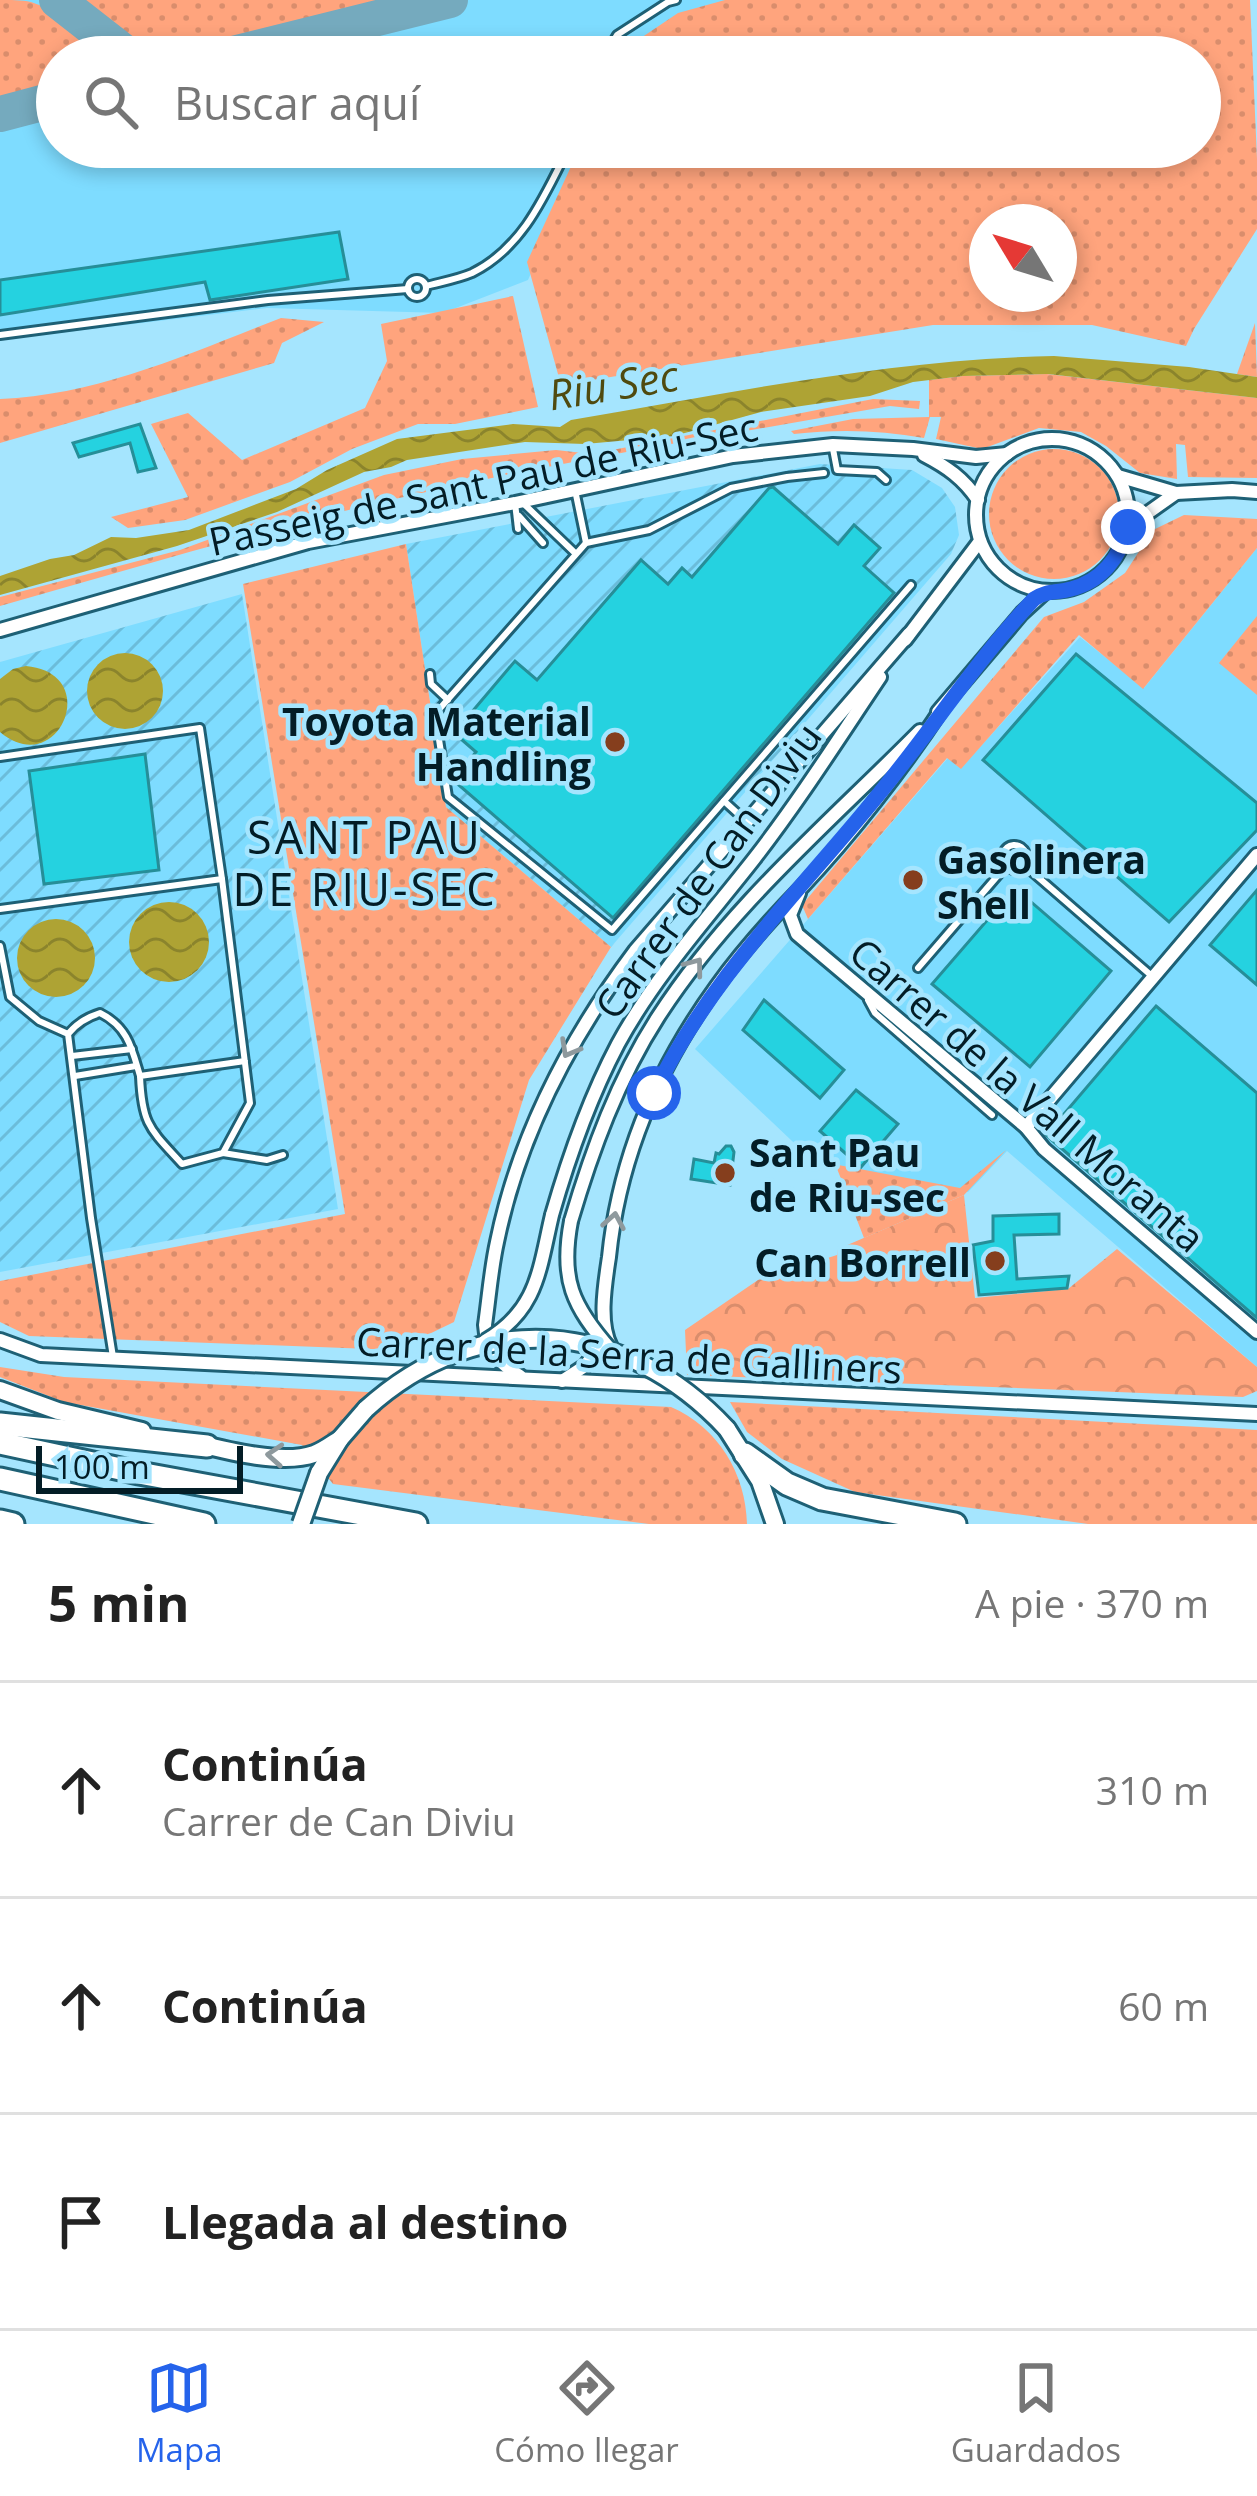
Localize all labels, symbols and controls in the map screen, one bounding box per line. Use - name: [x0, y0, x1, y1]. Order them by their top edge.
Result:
- search box: [36, 36, 1221, 168]
- icon: search: [78, 69, 144, 135]
- text: Buscar aquí: [174, 72, 420, 133]
- north arrow: [969, 204, 1077, 312]
- water label: Riu Sec: [544, 345, 683, 422]
- street label: Passeig de Sant Pau de Riu-Sec: [204, 399, 762, 567]
- route end: [1101, 500, 1155, 554]
- place label: Toyota Material Handling: [282, 694, 591, 792]
- street label: Carrer de Can Diviu: [582, 711, 832, 1029]
- marker: Toyota Material Handling: [602, 729, 628, 755]
- district label: SANT PAU DE RIU-SEC: [233, 806, 498, 919]
- place label: Gasolinera Shell: [937, 832, 1146, 930]
- marker: Gasolinera Shell: [900, 867, 926, 893]
- street label: Carrer de la Vall Moranta: [839, 925, 1217, 1263]
- one-way arrow: [680, 958, 702, 979]
- one-way arrow: [560, 1037, 583, 1058]
- route start: [627, 1066, 681, 1120]
- place label: Sant Pau de Riu-sec: [749, 1125, 945, 1223]
- marker: Sant Pau de Riu-sec: [712, 1160, 738, 1186]
- one-way arrow: [600, 1211, 626, 1231]
- place label: Can Borrell: [754, 1235, 971, 1288]
- marker: Can Borrell: [982, 1248, 1008, 1274]
- street label: Carrer de la Serra de Galliners: [355, 1313, 903, 1395]
- scale bar: [36, 1440, 243, 1493]
- one-way arrow: [265, 1443, 284, 1469]
- text: 100 m: [54, 1444, 150, 1489]
- text: 5 min: [48, 1567, 190, 1637]
- text: A pie · 370 m: [975, 1576, 1209, 1629]
- text: Continúa: [162, 1733, 368, 1794]
- icon: ahead: [48, 1757, 114, 1823]
- text: 310 m: [1096, 1763, 1209, 1816]
- text: Carrer de Can Diviu: [162, 1794, 516, 1847]
- icon: ahead: [48, 1973, 114, 2039]
- text: Continúa: [162, 1975, 368, 2036]
- text: 60 m: [1118, 1979, 1209, 2032]
- icon: arrive: [48, 2189, 114, 2255]
- text: Llegada al destino: [162, 2191, 568, 2252]
- tab: Mapa: [136, 2355, 222, 2472]
- tab: Cómo llegar: [494, 2355, 679, 2472]
- tab: Guardados: [951, 2355, 1121, 2472]

